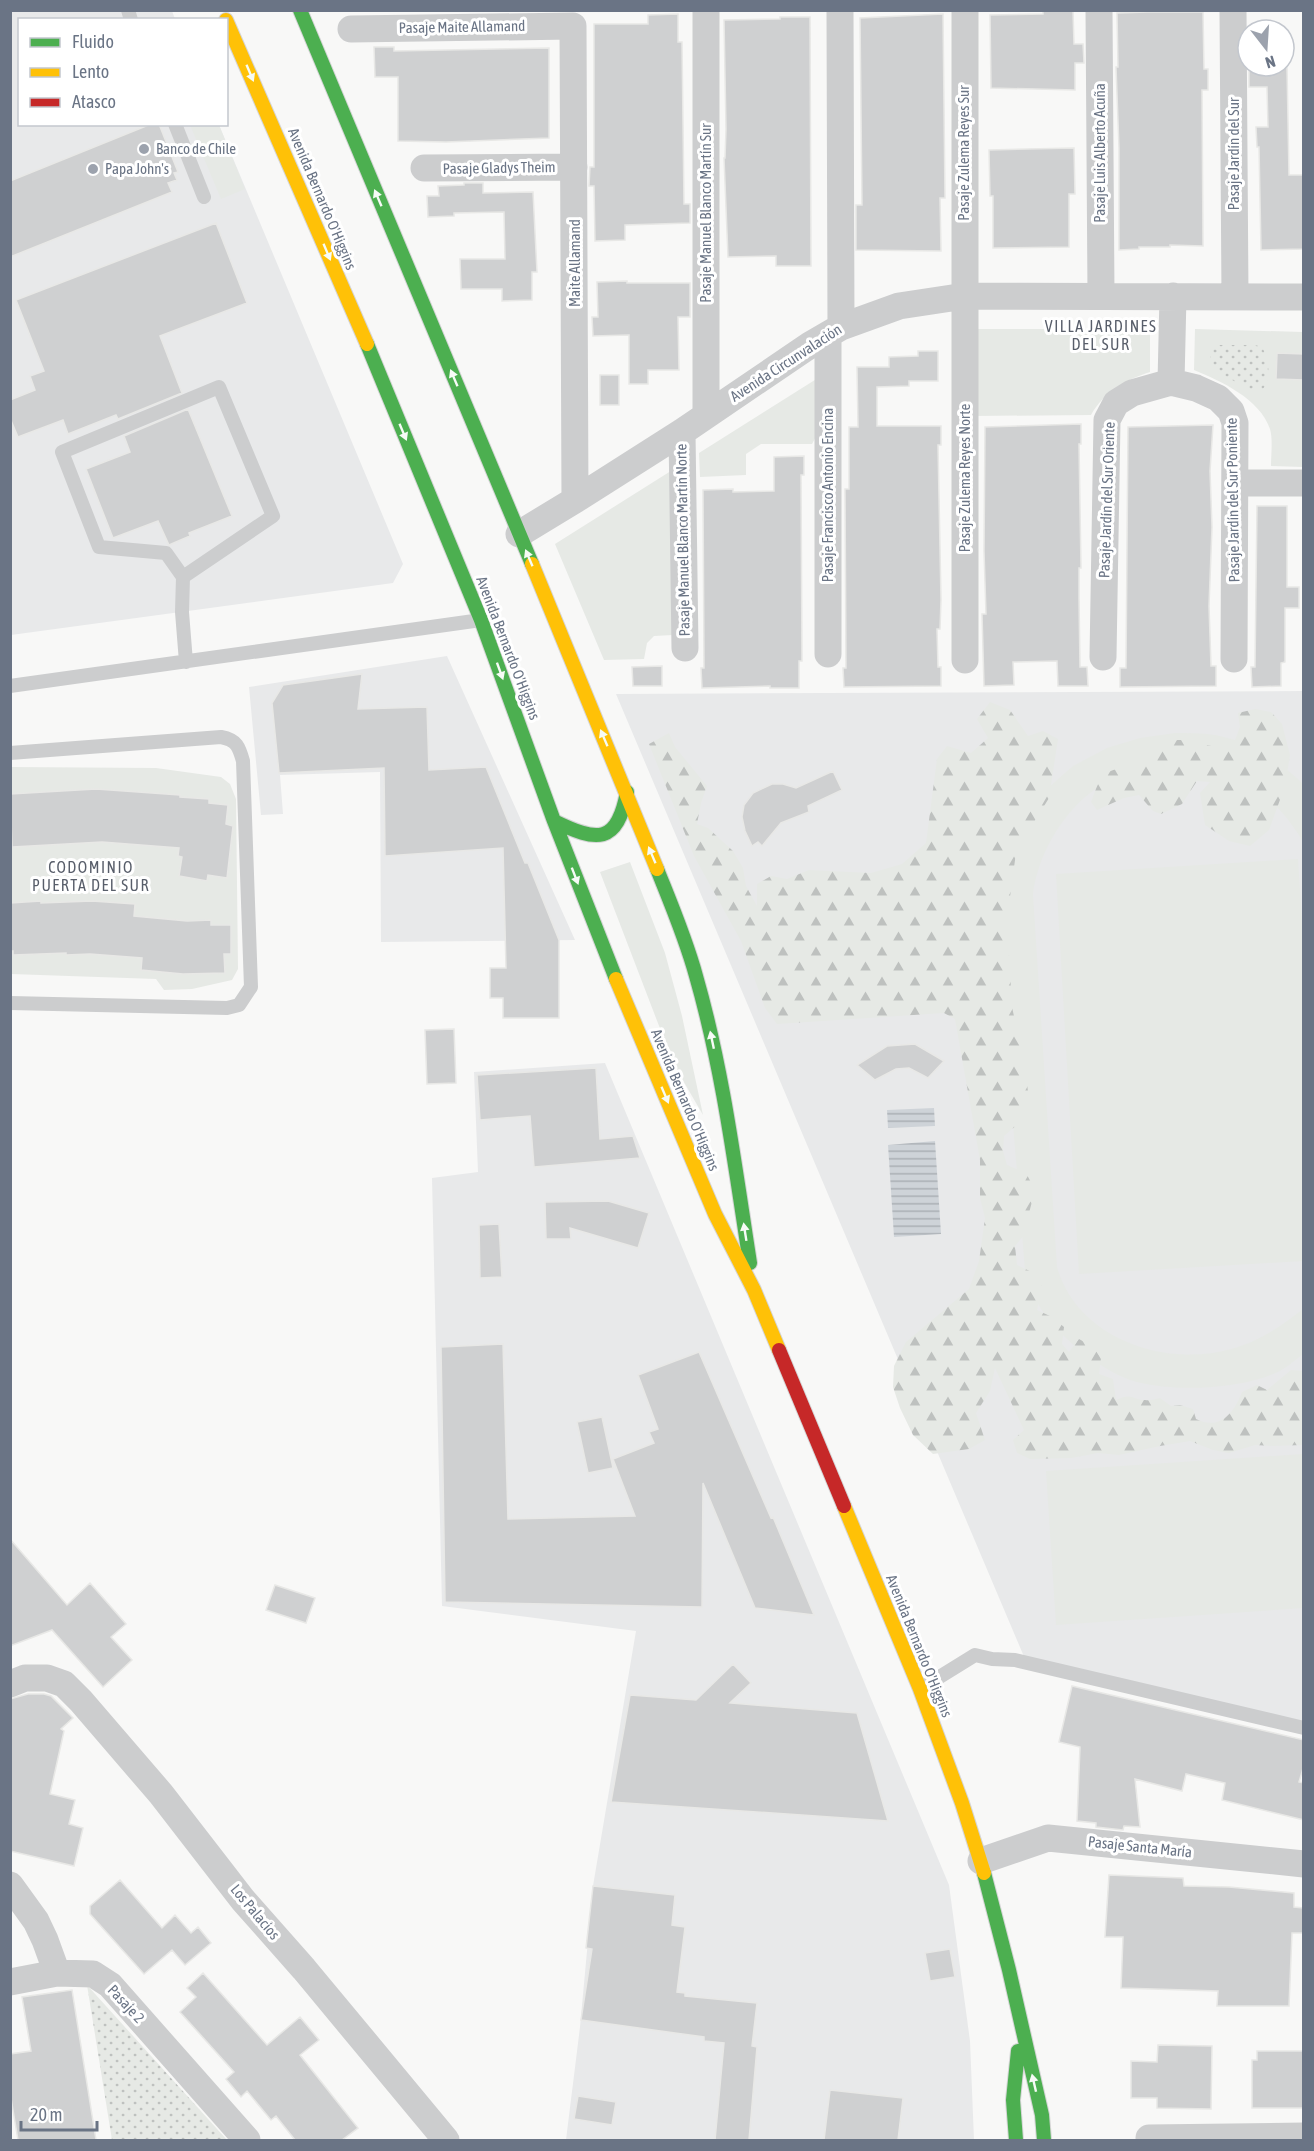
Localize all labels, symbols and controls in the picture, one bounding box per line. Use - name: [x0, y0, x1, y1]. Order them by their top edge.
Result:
- street label: Pasaje Maite Allamand: [399, 17, 525, 36]
- legend: [18, 18, 228, 126]
- north arrow: [1236, 18, 1296, 78]
- text: Fluido: [72, 31, 114, 52]
- text: N: [1263, 52, 1278, 72]
- text: Lento: [72, 61, 109, 82]
- one-way arrow: [245, 65, 255, 83]
- street label: Pasaje Luis Alberto Acuña: [1091, 83, 1108, 223]
- street label: Pasaje Zulema Reyes Sur: [955, 85, 972, 221]
- text: Atasco: [72, 91, 116, 112]
- street label: Pasaje Jardín del Sur: [1225, 97, 1242, 210]
- street label: Pasaje Manuel Blanco Martín Sur: [697, 123, 714, 303]
- street label: Avenida Bernardo O'Higgins: [285, 125, 360, 272]
- place label: Banco de Chile: [156, 140, 236, 157]
- marker: Banco de Chile: [137, 142, 151, 156]
- street label: Pasaje Gladys Theim: [442, 158, 556, 177]
- place label: Papa John's: [105, 160, 169, 177]
- marker: Papa John's: [86, 162, 100, 176]
- one-way arrow: [374, 190, 383, 207]
- street label: Maite Allamand: [566, 219, 583, 307]
- one-way arrow: [322, 244, 332, 262]
- district label: VILLA JARDINES DEL SUR: [1045, 317, 1157, 353]
- street label: Avenida Circunvalación: [727, 320, 844, 405]
- one-way arrow: [449, 369, 458, 387]
- street label: Pasaje Zulema Reyes Norte: [956, 404, 973, 552]
- street label: Pasaje Francisco Antonio Encina: [819, 408, 836, 582]
- street label: Pasaje Jardín del Sur Poniente: [1223, 417, 1242, 583]
- street label: Pasaje Jardín del Sur Oriente: [1095, 421, 1118, 578]
- one-way arrow: [399, 423, 408, 441]
- street label: Pasaje Manuel Blanco Martín Norte: [672, 443, 693, 636]
- one-way arrow: [524, 549, 533, 567]
- street label: Avenida Bernardo O'Higgins: [473, 574, 544, 722]
- one-way arrow: [495, 662, 505, 680]
- one-way arrow: [599, 729, 608, 747]
- one-way arrow: [646, 846, 656, 864]
- district label: CODOMINIO PUERTA DEL SUR: [32, 858, 150, 894]
- one-way arrow: [571, 867, 581, 885]
- street label: Avenida Bernardo O'Higgins: [648, 1026, 723, 1173]
- one-way arrow: [707, 1031, 717, 1049]
- one-way arrow: [661, 1086, 670, 1104]
- one-way arrow: [740, 1223, 749, 1242]
- street label: Avenida Bernardo O'Higgins: [883, 1572, 956, 1720]
- street label: Pasaje Santa María: [1087, 1833, 1193, 1860]
- street label: Los Palacios: [227, 1881, 283, 1943]
- street label: Pasaje 2: [105, 1981, 148, 2026]
- one-way arrow: [1029, 2074, 1039, 2092]
- scale bar: [21, 2094, 98, 2132]
- text: 20 m: [30, 2104, 62, 2125]

